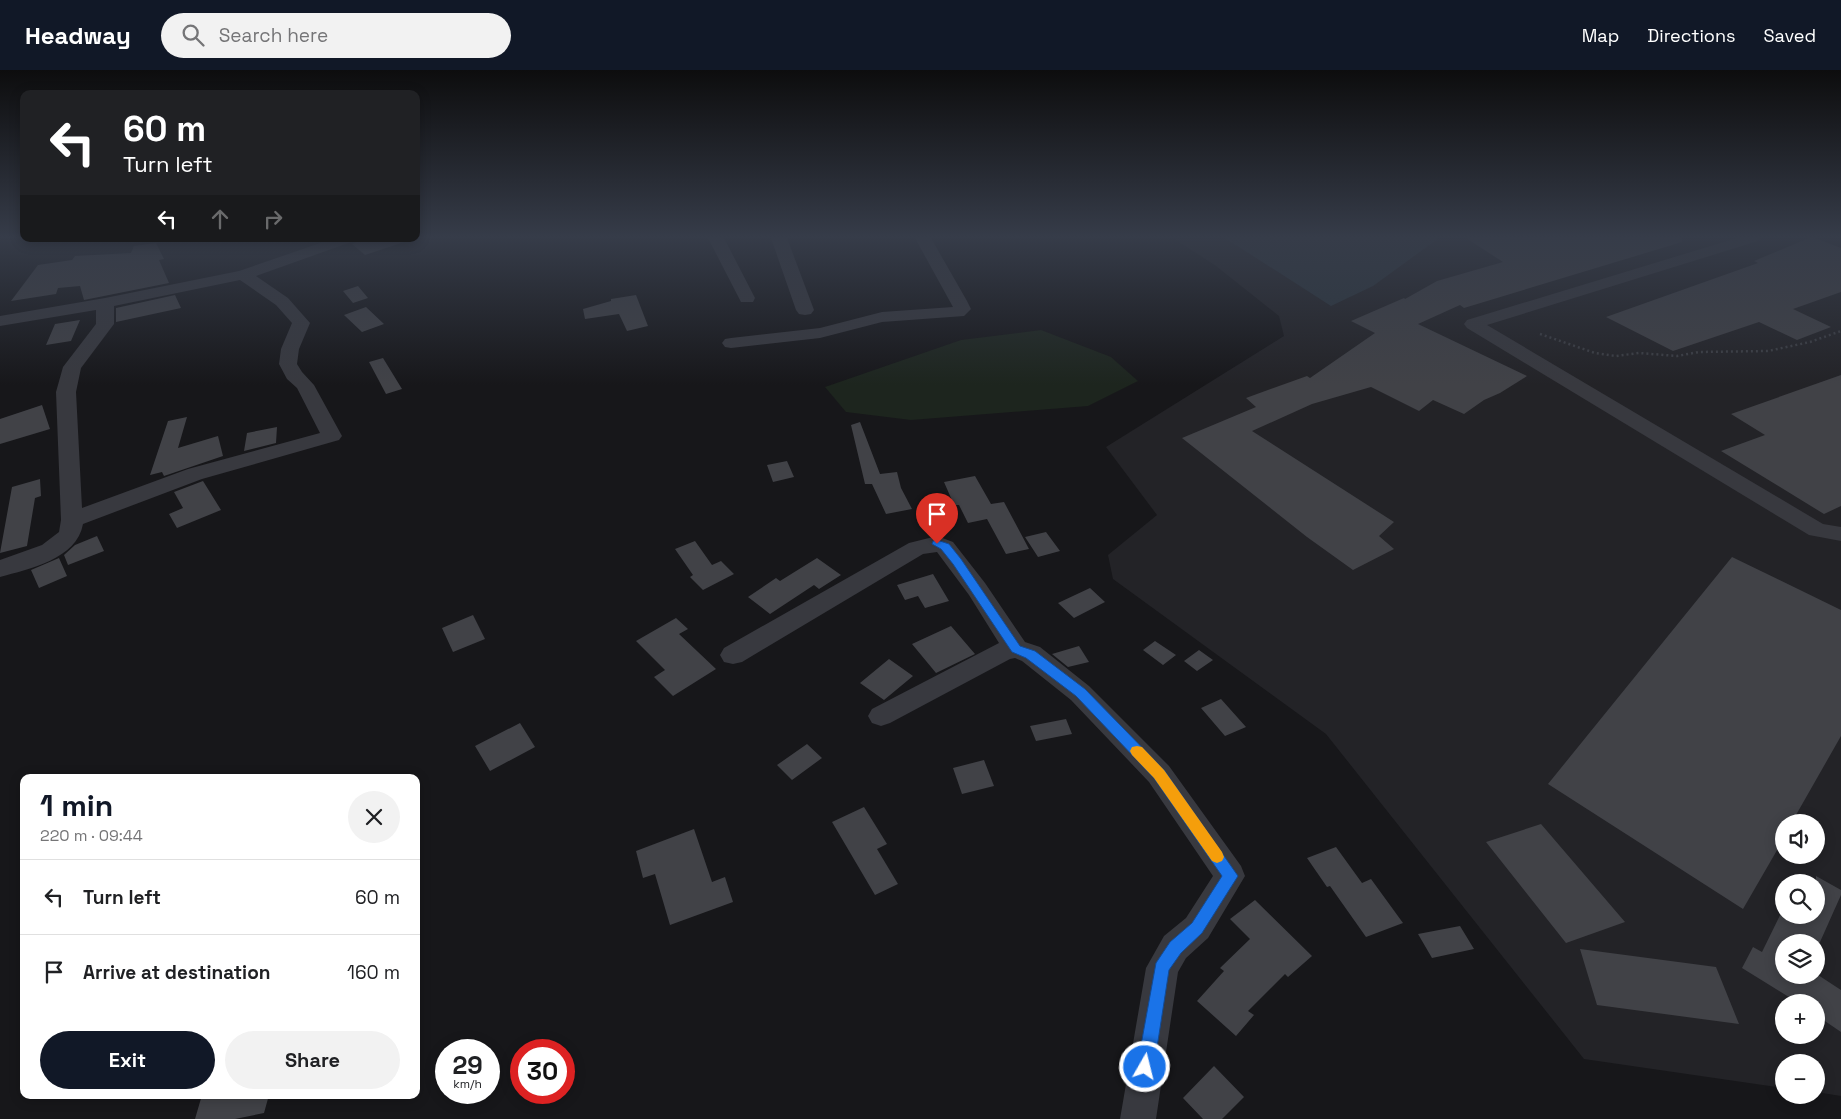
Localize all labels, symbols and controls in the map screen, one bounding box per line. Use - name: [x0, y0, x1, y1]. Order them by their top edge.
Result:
- search box: [161, 13, 511, 58]
- text: Headway: [25, 20, 131, 51]
- icon: search: [179, 21, 207, 49]
- text: Search here: [219, 23, 328, 48]
- text: Map: [1582, 24, 1619, 47]
- text: Directions: [1647, 24, 1736, 47]
- text: Saved: [1764, 24, 1816, 47]
- text: 60 m: [123, 107, 206, 151]
- icon: left: [40, 110, 105, 175]
- text: Turn left: [123, 150, 213, 178]
- icon: left: [153, 205, 181, 233]
- icon: ahead: [206, 205, 234, 233]
- icon: right: [259, 205, 287, 233]
- pin: [916, 493, 958, 544]
- icon: arrive: [923, 500, 951, 528]
- text: 1 min: [40, 786, 113, 825]
- button: close: [348, 791, 400, 843]
- map controls: [1775, 814, 1825, 1104]
- button: sound: [1775, 814, 1825, 864]
- text: 220 m · 09:44: [40, 825, 143, 846]
- button: search: [1775, 874, 1825, 924]
- icon: left: [40, 883, 68, 911]
- text: Turn left: [83, 885, 161, 910]
- text: 60 m: [355, 885, 400, 910]
- button: layers: [1775, 934, 1825, 984]
- icon: arrive: [40, 958, 68, 986]
- text: Arrive at destination: [83, 960, 271, 985]
- text: 160 m: [347, 960, 400, 985]
- button: +: [1775, 994, 1825, 1044]
- button: Exit: [40, 1031, 215, 1089]
- button: Share: [225, 1031, 400, 1089]
- speed limit sign: 30: [510, 1039, 575, 1104]
- position arrow: [1118, 1040, 1170, 1092]
- text: 29: [452, 1049, 483, 1081]
- button: −: [1775, 1054, 1825, 1104]
- text: km/h: [453, 1076, 482, 1092]

